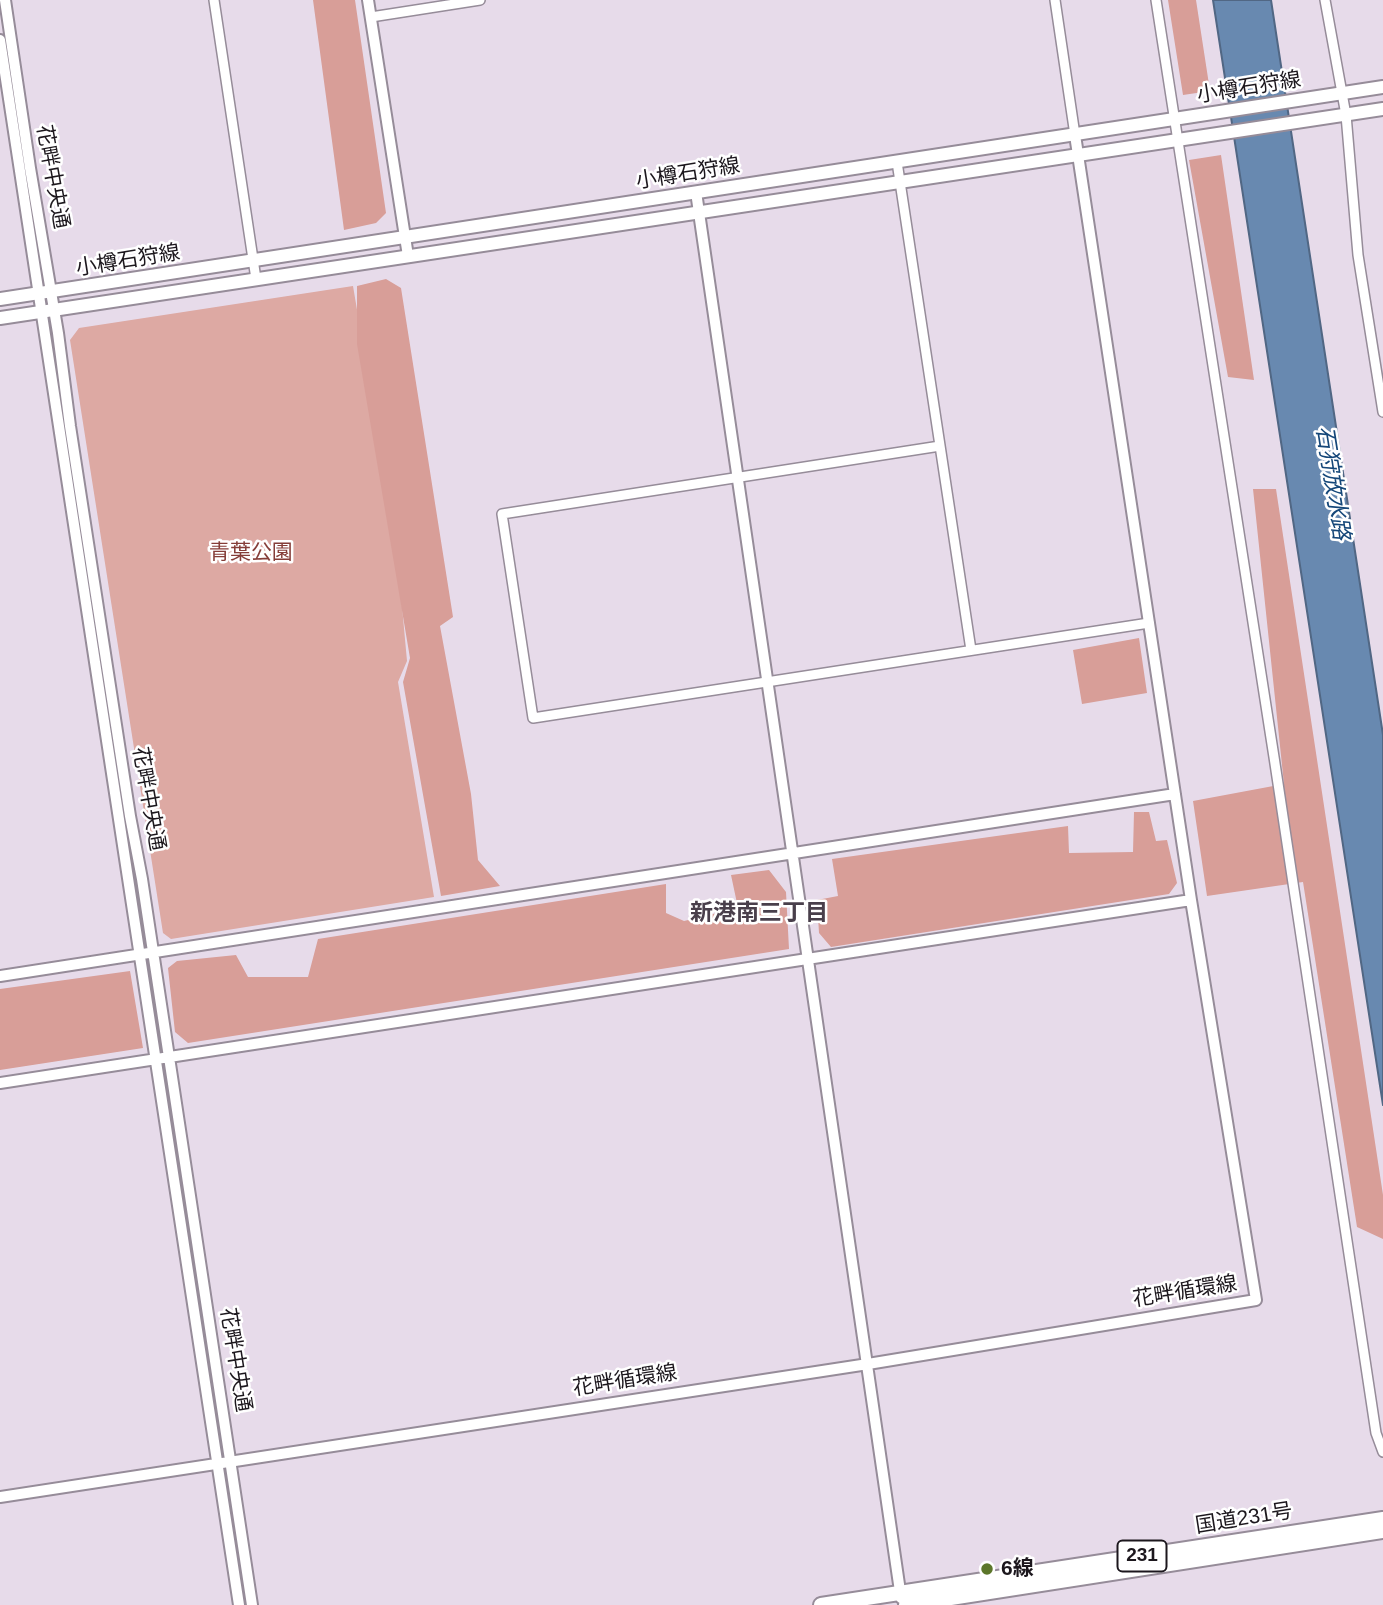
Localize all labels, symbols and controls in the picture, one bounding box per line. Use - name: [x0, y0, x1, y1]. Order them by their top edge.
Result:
- street label: 小樽石狩線: [1195, 67, 1303, 109]
- street label: 花畔中央通: [30, 123, 74, 231]
- street label: 小樽石狩線: [634, 153, 742, 195]
- street label: 小樽石狩線: [74, 240, 182, 282]
- water label: 石狩放水路: [1309, 424, 1355, 542]
- park label: 青葉公園: [209, 540, 293, 566]
- street label: 花畔中央通: [126, 745, 170, 853]
- district label: 新港南三丁目: [690, 900, 828, 928]
- street label: 花畔循環線: [1131, 1271, 1239, 1313]
- street label: 花畔中央通: [214, 1306, 256, 1414]
- street label: 花畔循環線: [571, 1360, 679, 1402]
- street label: 国道231号: [1194, 1499, 1294, 1539]
- road number: 231: [1118, 1540, 1166, 1572]
- place label: 6線: [1001, 1556, 1034, 1582]
- marker: 6線: [979, 1561, 995, 1577]

